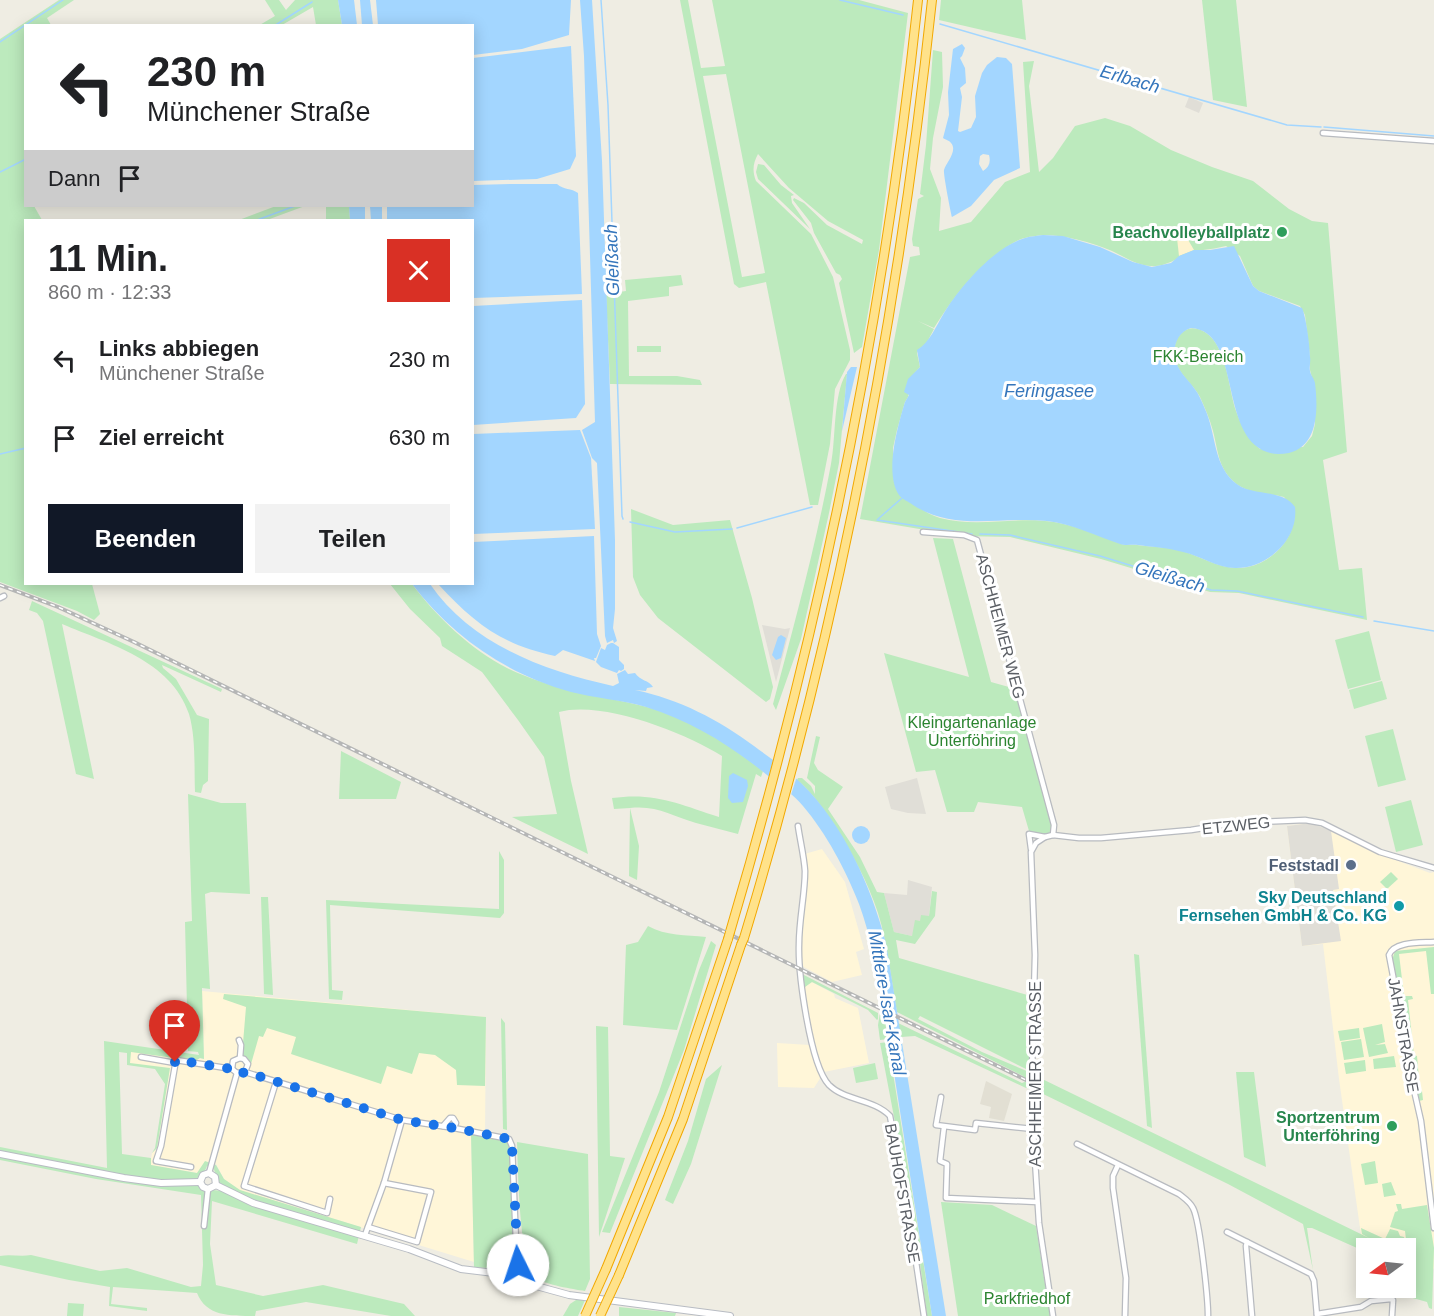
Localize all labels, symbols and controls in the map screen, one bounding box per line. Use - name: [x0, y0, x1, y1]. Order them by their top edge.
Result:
- icon: left: [48, 48, 126, 126]
- text: 230 m: [147, 48, 266, 95]
- water label: Erlbach: [1098, 61, 1162, 97]
- text: Münchener Straße: [147, 97, 371, 127]
- icon: arrive: [113, 162, 146, 195]
- text: Dann: [48, 166, 101, 191]
- water label: Gleißach: [601, 224, 623, 296]
- place label: Beachvolleyballplatz: [1113, 224, 1270, 241]
- marker: Beachvolleyballplatz: [1275, 225, 1289, 239]
- text: 11 Min.: [48, 238, 168, 279]
- button: close: [387, 239, 450, 302]
- text: 860 m · 12:33: [48, 281, 171, 303]
- text: Links abbiegen: [99, 336, 259, 361]
- icon: left: [48, 344, 81, 377]
- text: 230 m: [389, 347, 450, 372]
- park label: FKK-Bereich: [1153, 348, 1243, 365]
- text: Münchener Straße: [99, 362, 265, 384]
- water label: Feringasee: [1004, 381, 1094, 401]
- icon: arrive: [48, 422, 81, 455]
- text: Ziel erreicht: [99, 425, 224, 450]
- text: 630 m: [389, 425, 450, 450]
- button: Beenden: [48, 504, 243, 573]
- button: Teilen: [255, 504, 450, 573]
- street label: ASCHHEIMER WEG: [973, 552, 1028, 700]
- water label: Gleißach: [1133, 557, 1207, 597]
- park label: Kleingartenanlage Unterföhring: [908, 714, 1037, 749]
- street label: ETZWEG: [1201, 813, 1271, 838]
- place label: Feststadl: [1269, 857, 1339, 874]
- marker: Feststadl: [1344, 858, 1358, 872]
- place label: Sky Deutschland Fernsehen GmbH & Co. KG: [1179, 889, 1387, 924]
- marker: Sky Deutschland Fernsehen GmbH & Co. KG: [1392, 899, 1406, 913]
- water label: Mittlere-Isar-Kanal: [864, 929, 910, 1078]
- street label: JAHNSTRASSE: [1385, 976, 1422, 1094]
- street label: ASCHHEIMER STRASSE: [1027, 981, 1044, 1167]
- pin: [149, 1000, 200, 1062]
- icon: arrive: [158, 1009, 191, 1042]
- place label: Sportzentrum Unterföhring: [1276, 1109, 1380, 1144]
- marker: Sportzentrum Unterföhring: [1385, 1119, 1399, 1133]
- street label: BAUHOFSTRASSE: [882, 1122, 923, 1264]
- position arrow: [486, 1233, 550, 1297]
- north arrow: [1356, 1238, 1416, 1298]
- map controls: [1356, 1238, 1416, 1298]
- park label: Parkfriedhof: [984, 1290, 1071, 1307]

